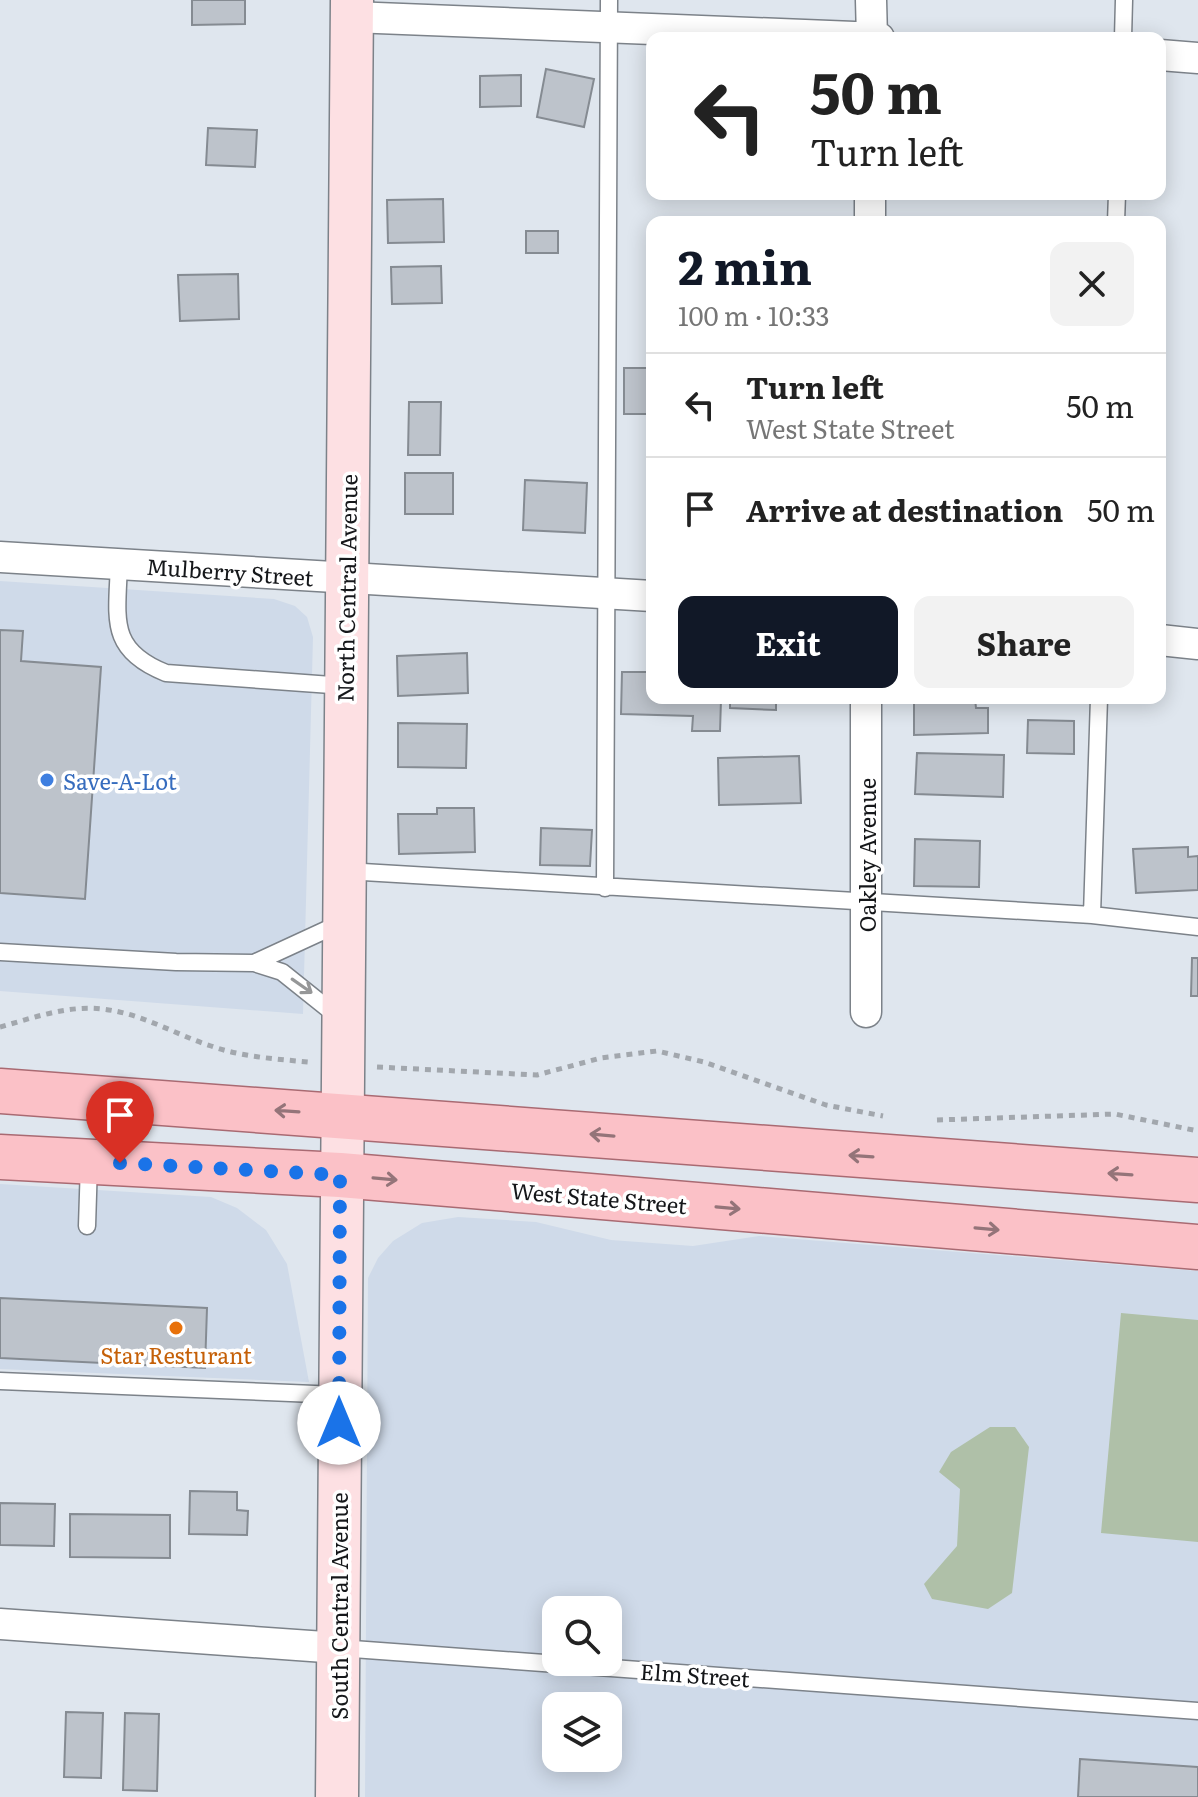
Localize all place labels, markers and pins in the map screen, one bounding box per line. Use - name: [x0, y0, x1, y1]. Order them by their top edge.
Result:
- place label: Save-A-Lot: [63, 764, 177, 797]
- marker: Save-A-Lot: [38, 771, 56, 789]
- pin: [86, 1081, 154, 1163]
- marker: Star Resturant: [167, 1319, 185, 1337]
- place label: Star Resturant: [100, 1338, 252, 1371]

